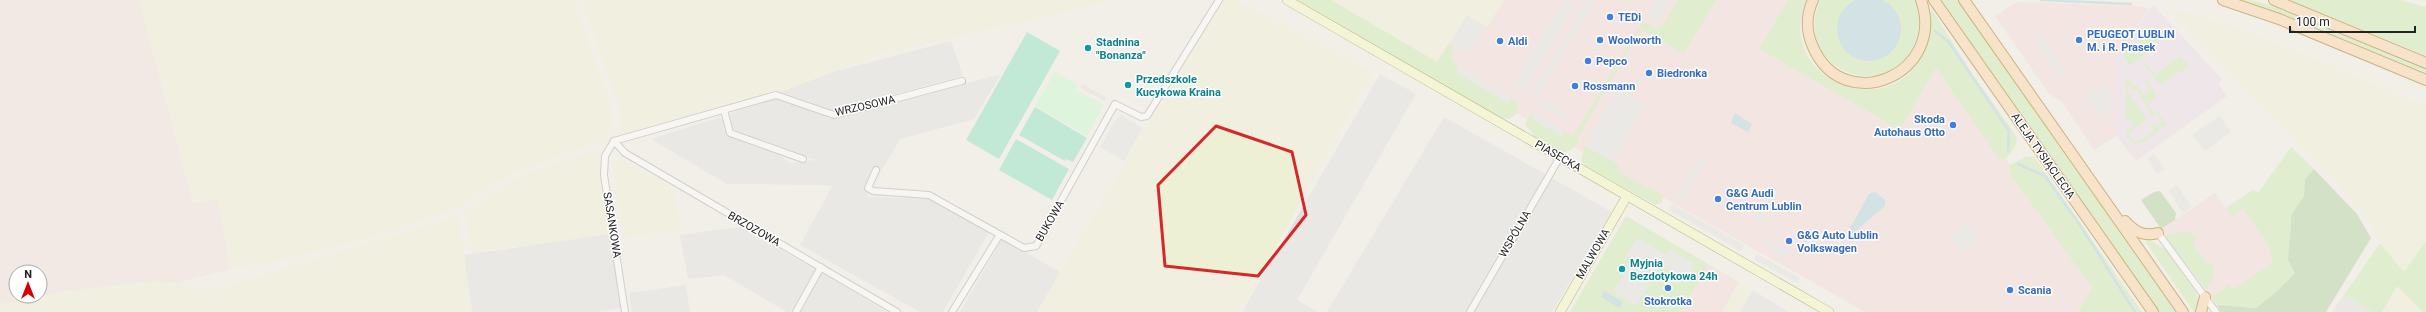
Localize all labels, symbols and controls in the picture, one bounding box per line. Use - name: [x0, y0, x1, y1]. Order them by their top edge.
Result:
- scale bar: [2290, 8, 2415, 34]
- place label: TEDi: [1618, 11, 1641, 24]
- marker: TEDi: [1605, 12, 1615, 22]
- text: 100 m: [2296, 15, 2330, 29]
- place label: PEUGEOT LUBLIN M. i R. Prasek: [2087, 28, 2175, 54]
- place label: Woolworth: [1608, 34, 1661, 47]
- place label: Aldi: [1508, 35, 1527, 48]
- marker: Woolworth: [1595, 35, 1605, 45]
- marker: PEUGEOT LUBLIN M. i R. Prasek: [2074, 35, 2084, 45]
- place label: Stadnina "Bonanza": [1096, 36, 1146, 62]
- marker: Aldi: [1495, 36, 1505, 46]
- marker: Stadnina "Bonanza": [1083, 43, 1093, 53]
- place label: Pepco: [1596, 55, 1627, 68]
- marker: Pepco: [1583, 56, 1593, 66]
- place label: Biedronka: [1657, 67, 1707, 80]
- marker: Biedronka: [1644, 68, 1654, 78]
- place label: Przedszkole Kucykowa Kraina: [1136, 73, 1221, 99]
- marker: Przedszkole Kucykowa Kraina: [1123, 80, 1133, 90]
- place label: Rossmann: [1583, 80, 1635, 93]
- marker: Rossmann: [1570, 81, 1580, 91]
- street label: WRZOSOWA: [834, 93, 897, 119]
- street label: ALEJA TYSIĄCLECIA: [2009, 111, 2078, 202]
- place label: Skoda Autohaus Otto: [1874, 113, 1945, 139]
- marker: Skoda Autohaus Otto: [1948, 120, 1958, 130]
- street label: PIASECKA: [1533, 138, 1584, 175]
- place label: G&G Audi Centrum Lublin: [1726, 187, 1802, 213]
- street label: SASANKOWA: [600, 191, 624, 260]
- marker: G&G Audi Centrum Lublin: [1713, 194, 1723, 204]
- street label: BUKOWA: [1033, 198, 1067, 244]
- street label: WSPÓLNA: [1496, 208, 1534, 260]
- street label: BRZOZOWA: [726, 209, 783, 250]
- street label: MALWOWA: [1573, 226, 1613, 282]
- place label: G&G Auto Lublin Volkswagen: [1797, 229, 1878, 255]
- marker: G&G Auto Lublin Volkswagen: [1784, 236, 1794, 246]
- place label: Myjnia Bezdotykowa 24h: [1630, 257, 1718, 283]
- north arrow: [8, 264, 48, 304]
- marker: Myjnia Bezdotykowa 24h: [1617, 264, 1627, 274]
- text: N: [24, 268, 32, 281]
- marker: Stokrotka: [1663, 283, 1673, 293]
- place label: Scania: [2018, 284, 2051, 297]
- marker: Scania: [2005, 285, 2015, 295]
- place label: Stokrotka: [1644, 295, 1692, 308]

